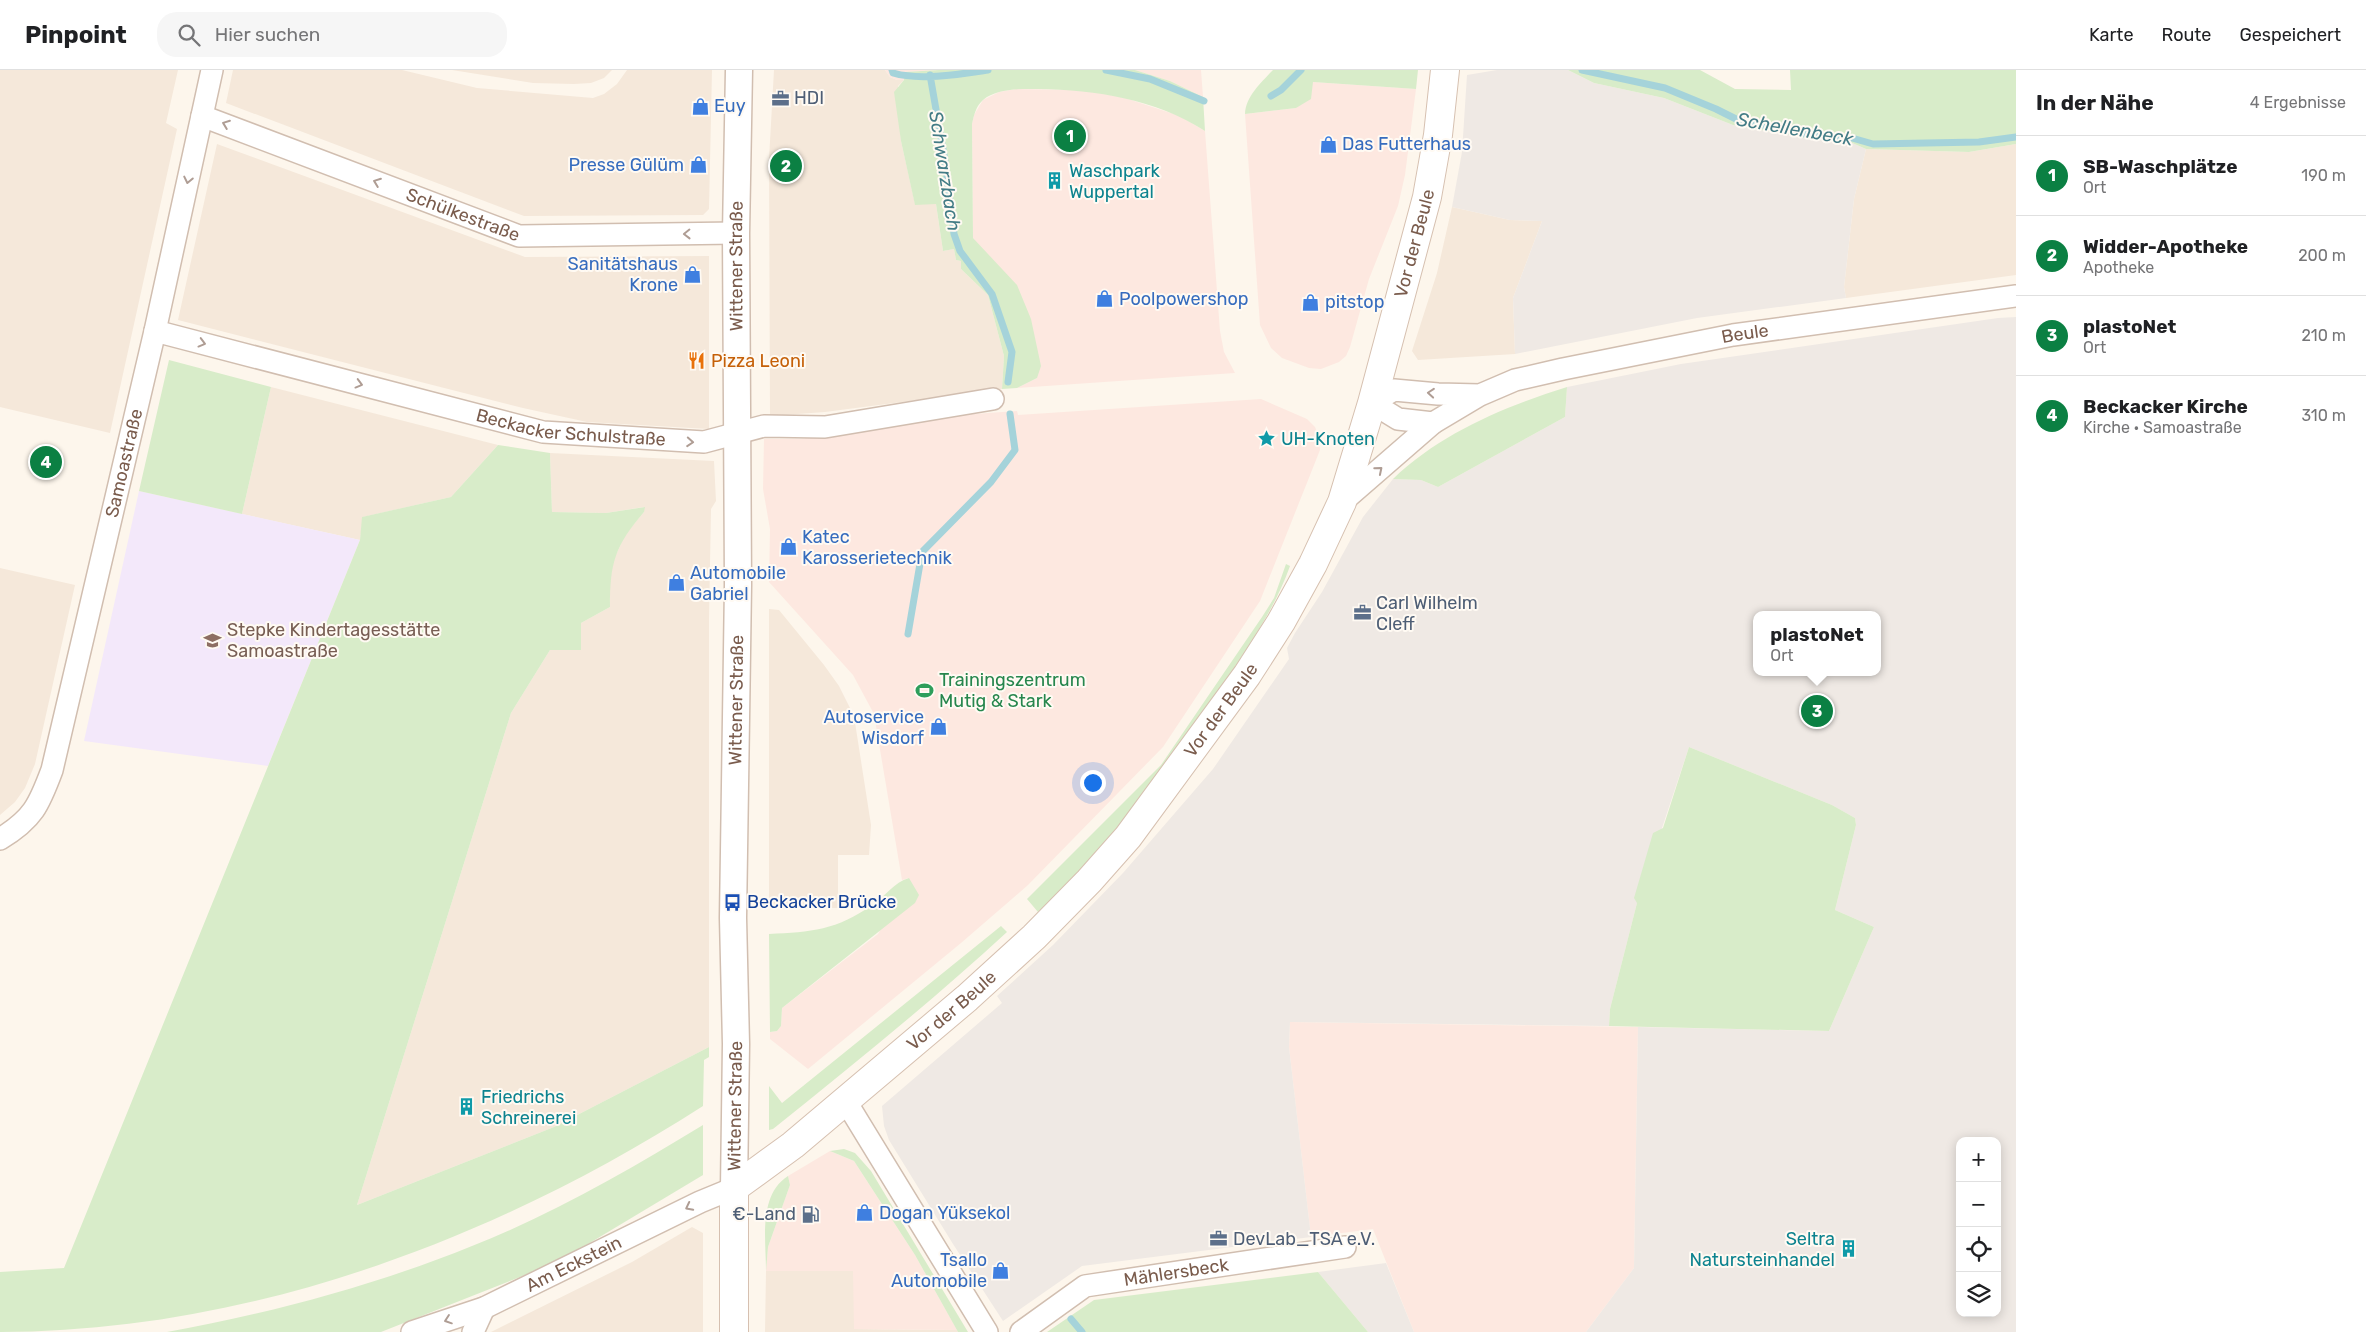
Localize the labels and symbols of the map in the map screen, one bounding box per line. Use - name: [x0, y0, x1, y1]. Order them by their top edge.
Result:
- place label: HDI: [794, 87, 824, 109]
- office icon: HDI: [770, 88, 790, 108]
- place label: Euy: [714, 95, 746, 117]
- shop icon: Euy: [690, 96, 710, 116]
- water label: Schellenbeck: [1735, 107, 1855, 151]
- water label: Schwarzbach: [924, 109, 966, 233]
- pin: 1: [1054, 117, 1086, 155]
- one-way arrow: [222, 120, 230, 130]
- place label: Das Futterhaus: [1342, 133, 1471, 155]
- shop icon: Das Futterhaus: [1318, 134, 1338, 154]
- pin: 2: [770, 147, 802, 185]
- place label: Presse Gülüm: [569, 154, 684, 176]
- shop icon: Presse Gülüm: [688, 155, 708, 175]
- place label: Waschpark Wuppertal: [1069, 160, 1161, 203]
- building icon: Waschpark Wuppertal: [1045, 171, 1065, 191]
- one-way arrow: [183, 176, 194, 185]
- one-way arrow: [374, 178, 382, 188]
- street label: Schülkestraße: [403, 183, 523, 246]
- street label: Vor der Beule: [1390, 188, 1439, 300]
- street label: Wittener Straße: [725, 201, 748, 331]
- one-way arrow: [683, 229, 691, 239]
- place label: Sanitätshaus Krone: [568, 253, 678, 296]
- shop icon: Sanitätshaus Krone: [682, 264, 702, 284]
- place label: Poolpowershop: [1119, 288, 1249, 310]
- shop icon: Poolpowershop: [1095, 289, 1115, 309]
- place label: pitstop: [1325, 291, 1384, 313]
- shop icon: pitstop: [1301, 292, 1321, 312]
- street label: Beule: [1719, 319, 1770, 348]
- one-way arrow: [198, 338, 206, 348]
- place label: Pizza Leoni: [711, 350, 805, 372]
- restaurant icon: Pizza Leoni: [687, 351, 707, 371]
- one-way arrow: [355, 379, 363, 389]
- one-way arrow: [1427, 388, 1435, 399]
- street label: Beckacker Schulstraße: [474, 404, 666, 451]
- street label: Samoastraße: [101, 407, 147, 520]
- place label: UH-Knoten: [1281, 428, 1375, 450]
- place icon: UH-Knoten: [1257, 429, 1277, 449]
- one-way arrow: [687, 436, 695, 447]
- pin: 4: [30, 443, 62, 481]
- one-way arrow: [1373, 466, 1382, 475]
- place label: Katec Karosserietechnik: [802, 526, 953, 569]
- shop icon: Katec Karosserietechnik: [778, 537, 798, 557]
- place label: Automobile Gabriel: [690, 562, 786, 605]
- shop icon: Automobile Gabriel: [666, 573, 686, 593]
- place label: Carl Wilhelm Cleff: [1376, 592, 1478, 635]
- office icon: Carl Wilhelm Cleff: [1352, 603, 1372, 623]
- place label: Stepke Kindertagesstätte Samoastraße: [227, 619, 440, 662]
- school or university icon: Stepke Kindertagesstätte Samoastraße: [203, 630, 223, 650]
- street label: Wittener Straße: [724, 635, 748, 765]
- street label: Vor der Beule: [1179, 659, 1263, 762]
- place label: Trainingszentrum Mutig & Stark: [939, 669, 1086, 712]
- sports icon: Trainingszentrum Mutig & Stark: [915, 680, 935, 700]
- pin: 3: [1801, 692, 1833, 730]
- place label: Autoservice Wisdorf: [823, 706, 924, 749]
- shop icon: Autoservice Wisdorf: [928, 717, 948, 737]
- your location: [1080, 770, 1106, 796]
- place label: Beckacker Brücke: [747, 891, 896, 913]
- bus stop icon: Beckacker Brücke: [723, 892, 743, 912]
- street label: Vor der Beule: [902, 966, 1001, 1055]
- street label: Wittener Straße: [723, 1041, 747, 1171]
- place label: Friedrichs Schreinerei: [481, 1086, 576, 1129]
- building icon: Friedrichs Schreinerei: [457, 1097, 477, 1117]
- one-way arrow: [686, 1201, 695, 1211]
- place label: Dogan Yüksekol: [879, 1202, 1010, 1224]
- place label: €-Land: [732, 1203, 796, 1225]
- shop icon: Dogan Yüksekol: [855, 1203, 875, 1223]
- fuel station icon: €-Land: [800, 1204, 820, 1224]
- place label: DevLab_TSA e.V.: [1233, 1228, 1375, 1250]
- place label: Seltra Natursteinhandel: [1689, 1228, 1835, 1271]
- office icon: DevLab_TSA e.V.: [1209, 1229, 1229, 1249]
- street label: Am Eckstein: [522, 1231, 625, 1297]
- building icon: Seltra Natursteinhandel: [1839, 1239, 1859, 1259]
- place label: Tsallo Automobile: [891, 1249, 987, 1292]
- street label: Mählersbeck: [1122, 1253, 1231, 1291]
- shop icon: Tsallo Automobile: [991, 1260, 1011, 1280]
- one-way arrow: [444, 1314, 453, 1324]

